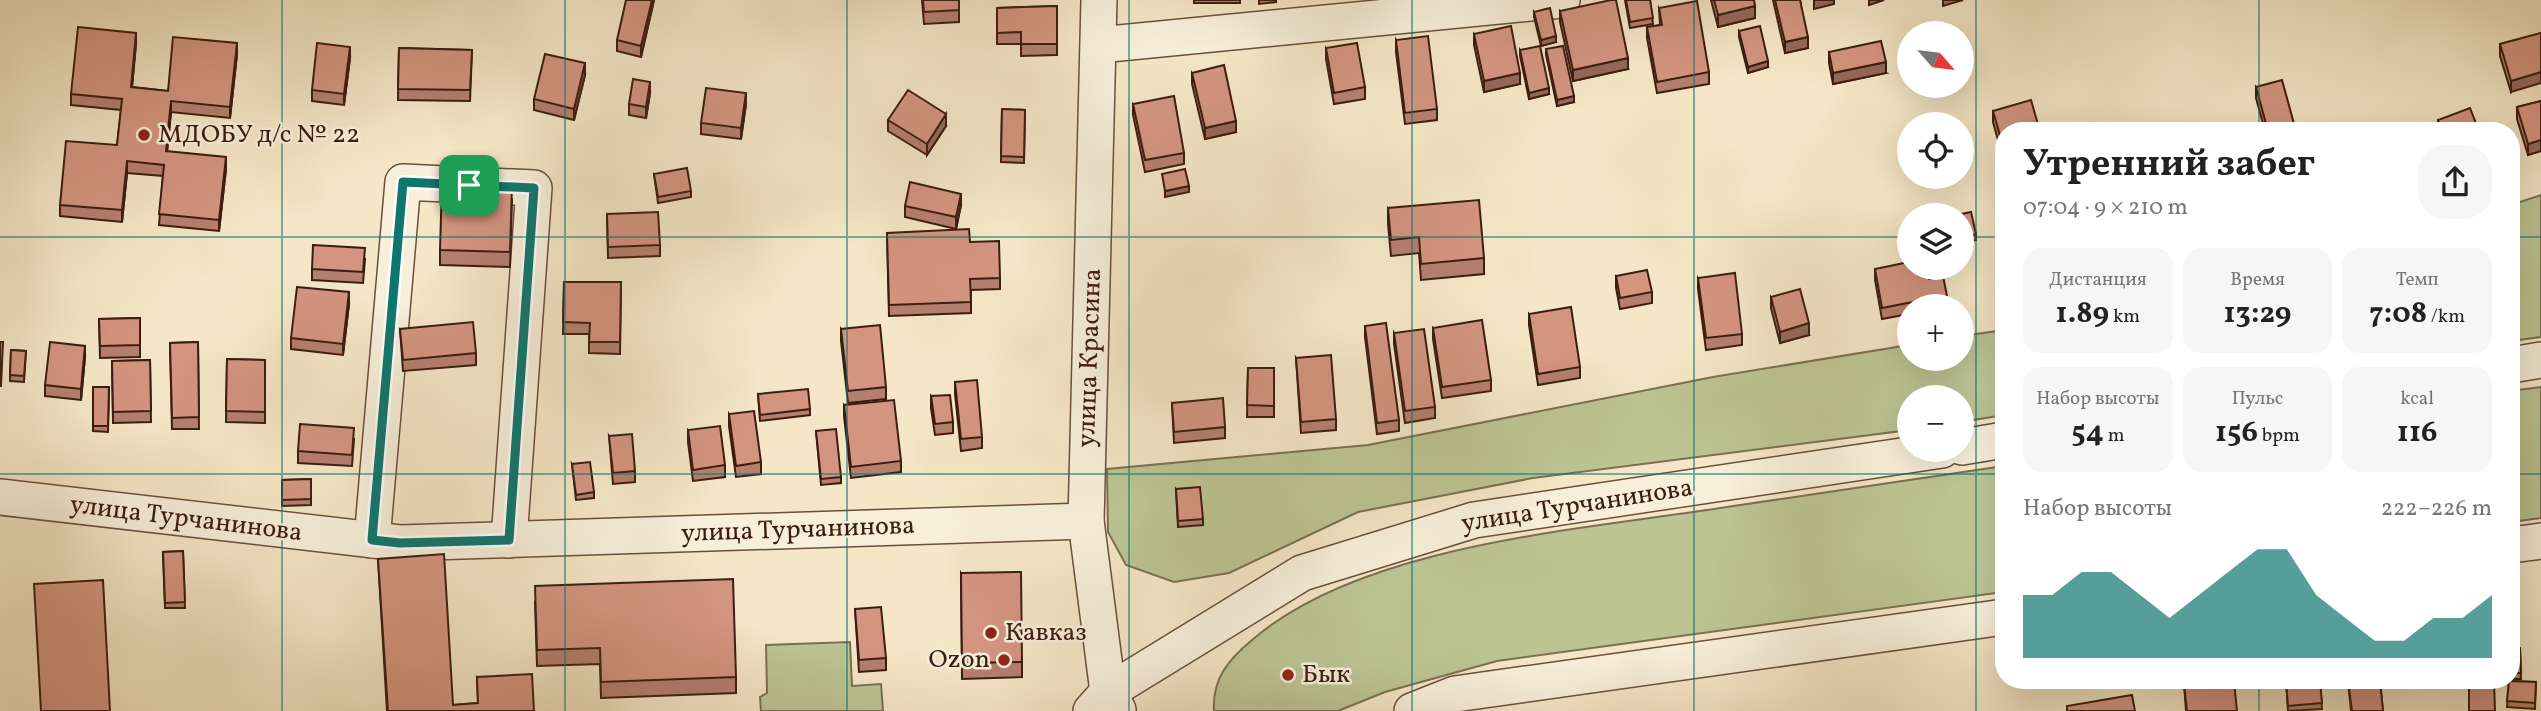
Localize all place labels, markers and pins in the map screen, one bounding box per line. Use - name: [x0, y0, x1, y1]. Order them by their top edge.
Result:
- place label: МДОБУ д/с № 22: [158, 117, 360, 153]
- marker: МДОБУ д/с № 22: [136, 127, 152, 143]
- pin: [439, 155, 499, 215]
- place label: Кавказ: [1005, 615, 1087, 651]
- marker: Кавказ: [983, 625, 999, 641]
- place label: Ozon: [929, 642, 990, 678]
- marker: Ozon: [996, 652, 1012, 668]
- place label: Бык: [1302, 657, 1350, 693]
- marker: Бык: [1280, 667, 1296, 683]

